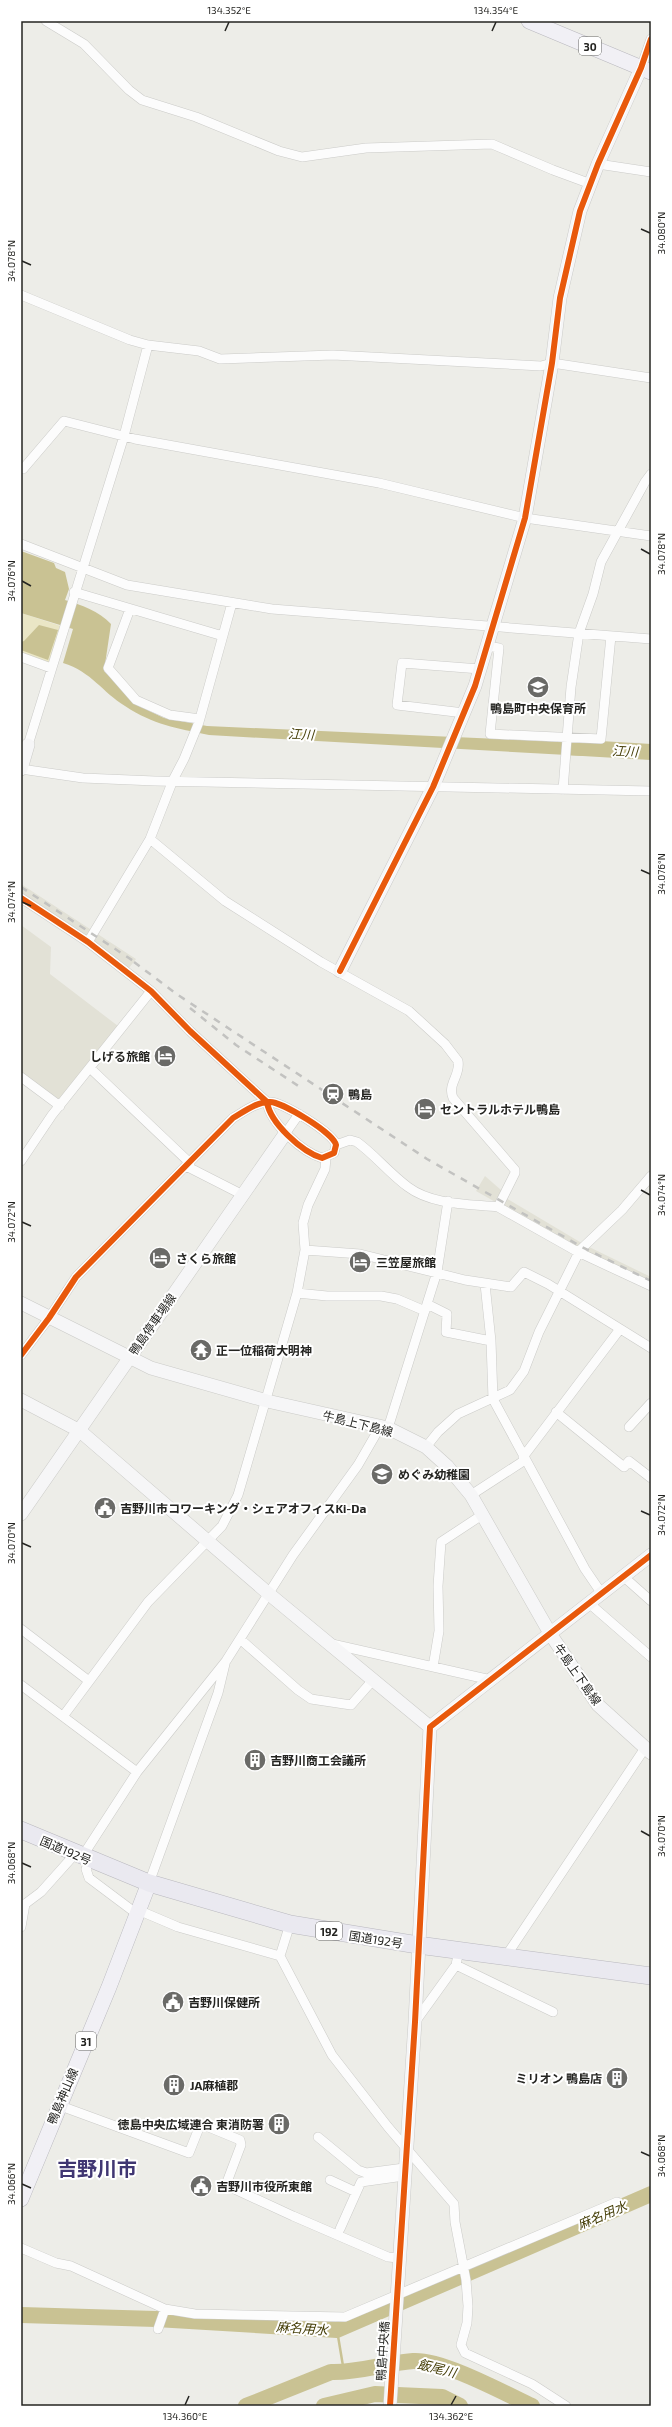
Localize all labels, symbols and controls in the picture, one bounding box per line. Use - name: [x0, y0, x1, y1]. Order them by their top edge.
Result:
- text: 134.352°E: [207, 4, 251, 16]
- text: 134.354°E: [474, 4, 519, 16]
- road number: 30: [579, 37, 601, 55]
- text: 34.080°N: [655, 212, 667, 254]
- text: 34.078°N: [5, 240, 17, 282]
- text: 34.078°N: [655, 533, 667, 575]
- text: 34.076°N: [5, 560, 17, 602]
- school or university icon: 鴨島町中央保育所: [525, 674, 551, 700]
- place label: 鴨島町中央保育所: [490, 701, 586, 715]
- water label: 江川: [288, 725, 316, 743]
- water label: 江川: [612, 742, 640, 760]
- text: 34.076°N: [655, 853, 667, 895]
- text: 34.074°N: [5, 881, 17, 923]
- hotel icon: しげる旅館: [152, 1043, 178, 1069]
- place label: しげる旅館: [90, 1049, 150, 1063]
- station icon: 鴨島: [320, 1081, 346, 1107]
- place label: 鴨島: [348, 1087, 372, 1101]
- hotel icon: セントラルホテル鴨島: [412, 1096, 438, 1122]
- place label: セントラルホテル鴨島: [440, 1102, 560, 1116]
- text: 34.074°N: [655, 1174, 667, 1216]
- text: 34.072°N: [5, 1201, 17, 1243]
- hotel icon: さくら旅館: [147, 1245, 173, 1271]
- hotel icon: 三笠屋旅館: [347, 1249, 373, 1275]
- place label: さくら旅館: [176, 1251, 236, 1265]
- place label: 三笠屋旅館: [376, 1255, 436, 1269]
- street label: 鴨島停車場線: [126, 1290, 178, 1358]
- temple icon: 正一位稲荷大明神: [188, 1337, 214, 1363]
- place label: 正一位稲荷大明神: [216, 1343, 312, 1357]
- street label: 牛島上下島線: [321, 1407, 395, 1439]
- school or university icon: めぐみ幼稚園: [369, 1461, 395, 1487]
- place label: めぐみ幼稚園: [398, 1467, 470, 1481]
- text: 34.072°N: [655, 1494, 667, 1536]
- public building icon: 吉野川市コワーキング・シェアオフィスKi-Da: [92, 1495, 118, 1521]
- place label: 吉野川市コワーキング・シェアオフィスKi-Da: [120, 1501, 366, 1515]
- text: 34.070°N: [5, 1522, 17, 1564]
- street label: 牛島上下島線: [552, 1640, 604, 1708]
- building icon: 吉野川商工会議所: [242, 1747, 268, 1773]
- place label: 吉野川商工会議所: [270, 1753, 366, 1767]
- text: 34.070°N: [655, 1815, 667, 1857]
- street label: 国道192号: [38, 1833, 94, 1867]
- text: 34.068°N: [5, 1842, 17, 1884]
- road number: 192: [316, 1922, 342, 1940]
- street label: 国道192号: [348, 1928, 404, 1950]
- public building icon: 吉野川保健所: [160, 1989, 186, 2015]
- place label: 吉野川保健所: [188, 1995, 260, 2009]
- road number: 31: [76, 2032, 96, 2050]
- building icon: ミリオン 鴨島店: [604, 2065, 630, 2091]
- street label: 鴨島神山線: [44, 2066, 80, 2126]
- place label: ミリオン 鴨島店: [515, 2071, 602, 2085]
- building icon: JA麻植郡: [161, 2072, 187, 2098]
- place label: JA麻植郡: [190, 2078, 238, 2092]
- building icon: 徳島中央広域連合 東消防署: [266, 2111, 292, 2137]
- place label: 徳島中央広域連合 東消防署: [117, 2117, 264, 2131]
- text: 34.068°N: [655, 2135, 667, 2177]
- district label: 吉野川市: [57, 2156, 137, 2180]
- text: 34.066°N: [5, 2163, 17, 2205]
- public building icon: 吉野川市役所東館: [188, 2173, 214, 2199]
- place label: 吉野川市役所東館: [216, 2179, 312, 2193]
- water label: 麻名用水: [575, 2197, 631, 2233]
- water label: 麻名用水: [275, 2318, 330, 2338]
- street label: 鴨島中央橋: [373, 2321, 391, 2381]
- water label: 飯尾川: [416, 2356, 460, 2381]
- text: 134.360°E: [163, 2410, 208, 2422]
- text: 134.362°E: [429, 2410, 473, 2422]

